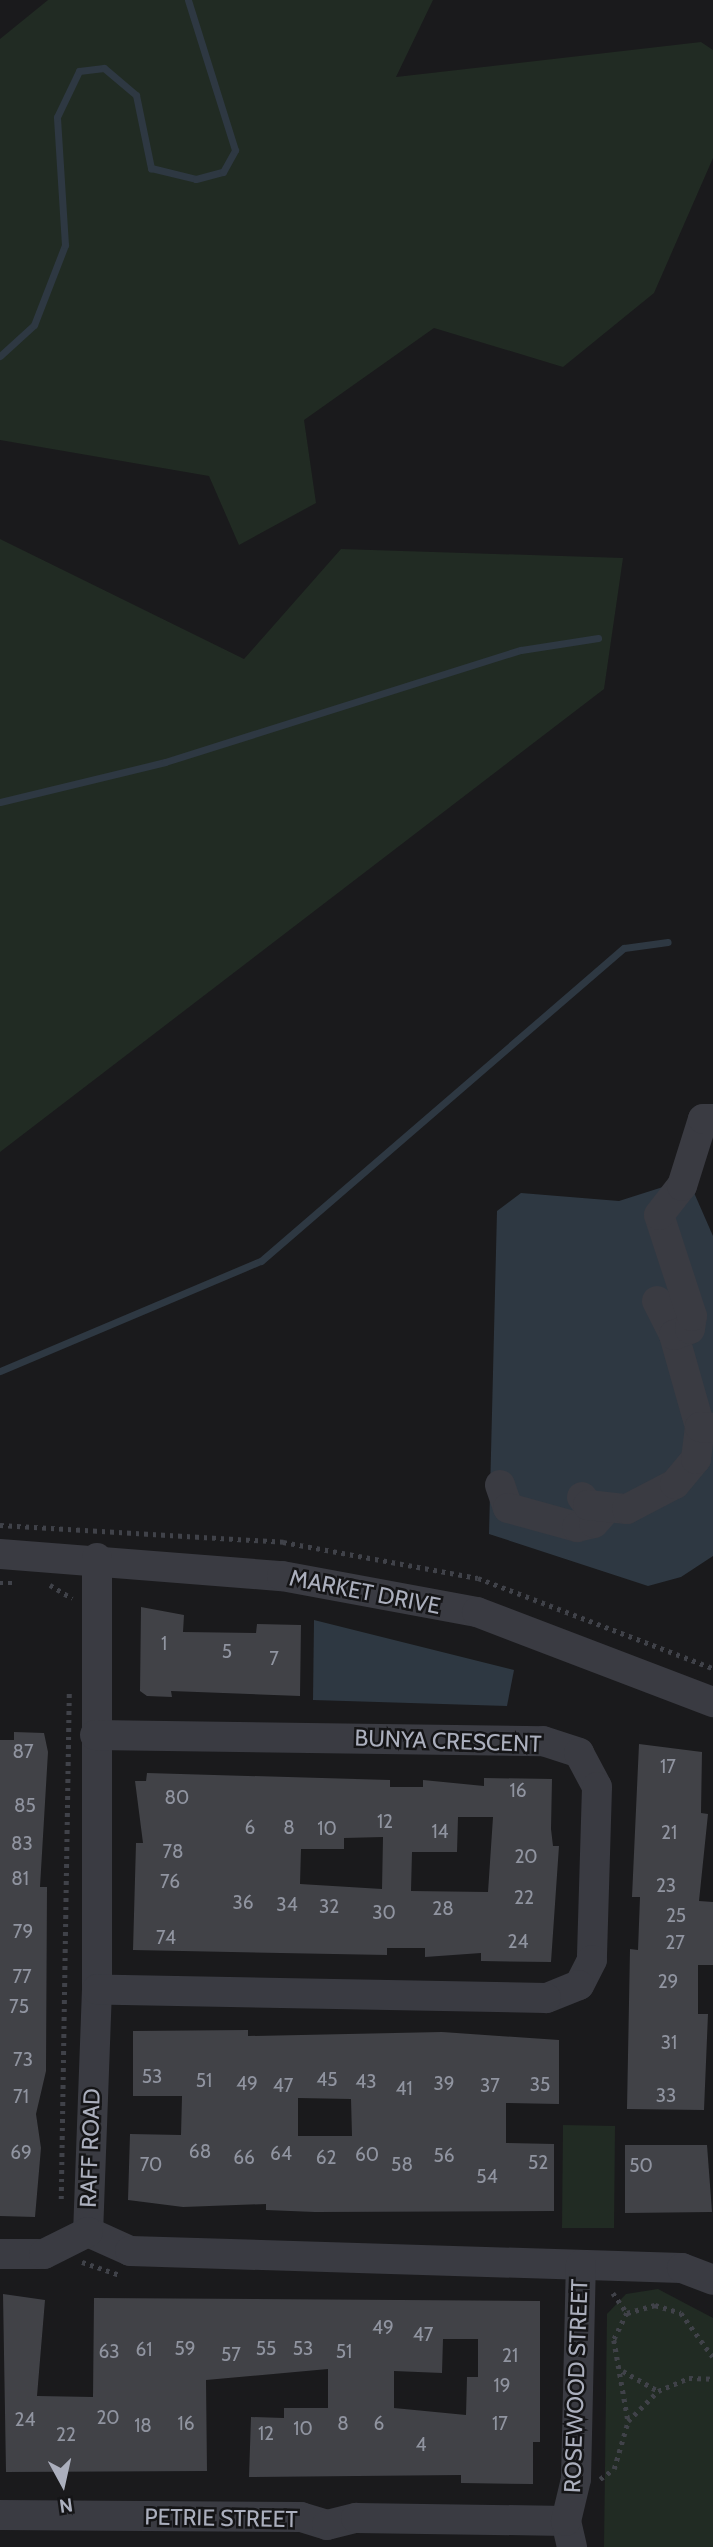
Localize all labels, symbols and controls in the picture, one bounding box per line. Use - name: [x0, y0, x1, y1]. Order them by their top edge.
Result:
- street label: MARKET DRIVE: [287, 1564, 443, 1620]
- house number: 1: [161, 1633, 167, 1655]
- house number: 5: [222, 1641, 232, 1663]
- house number: 7: [269, 1648, 279, 1670]
- street label: BUNYA CRESCENT: [354, 1724, 542, 1758]
- house number: 87: [12, 1741, 34, 1763]
- house number: 17: [660, 1756, 676, 1778]
- house number: 16: [510, 1780, 526, 1802]
- house number: 80: [165, 1787, 189, 1809]
- house number: 85: [14, 1795, 36, 1817]
- house number: 12: [377, 1811, 393, 1833]
- house number: 6: [245, 1817, 255, 1839]
- house number: 8: [283, 1817, 295, 1839]
- house number: 10: [317, 1818, 337, 1840]
- house number: 14: [431, 1821, 449, 1843]
- house number: 21: [661, 1822, 677, 1844]
- house number: 83: [11, 1833, 33, 1855]
- house number: 78: [162, 1841, 184, 1863]
- house number: 20: [514, 1846, 538, 1868]
- house number: 81: [11, 1868, 29, 1890]
- house number: 76: [160, 1871, 180, 1893]
- house number: 23: [656, 1875, 676, 1897]
- house number: 22: [514, 1887, 534, 1909]
- house number: 36: [232, 1892, 254, 1914]
- house number: 34: [276, 1894, 298, 1916]
- house number: 32: [319, 1896, 339, 1918]
- house number: 28: [432, 1898, 454, 1920]
- house number: 30: [372, 1902, 396, 1924]
- house number: 25: [666, 1905, 686, 1927]
- house number: 79: [13, 1921, 33, 1943]
- house number: 74: [156, 1927, 176, 1949]
- house number: 24: [508, 1931, 528, 1953]
- house number: 27: [665, 1932, 685, 1954]
- house number: 77: [12, 1966, 32, 1988]
- house number: 29: [658, 1971, 678, 1993]
- house number: 75: [9, 1996, 29, 2018]
- house number: 31: [661, 2032, 677, 2054]
- house number: 73: [13, 2049, 33, 2071]
- house number: 53: [142, 2066, 162, 2088]
- house number: 45: [316, 2069, 338, 2091]
- house number: 51: [196, 2070, 212, 2092]
- house number: 43: [355, 2071, 377, 2093]
- house number: 49: [236, 2073, 258, 2095]
- house number: 39: [433, 2073, 455, 2095]
- house number: 35: [530, 2074, 550, 2096]
- house number: 47: [273, 2075, 293, 2097]
- house number: 37: [480, 2075, 500, 2097]
- house number: 41: [395, 2078, 413, 2100]
- house number: 33: [656, 2085, 676, 2107]
- house number: 71: [13, 2086, 29, 2108]
- street label: RAFF ROAD: [74, 2088, 106, 2208]
- house number: 68: [189, 2141, 211, 2163]
- house number: 69: [10, 2142, 32, 2164]
- house number: 64: [270, 2143, 292, 2165]
- house number: 60: [355, 2144, 379, 2166]
- house number: 56: [433, 2145, 455, 2167]
- house number: 66: [233, 2147, 255, 2169]
- house number: 62: [316, 2147, 336, 2169]
- house number: 52: [528, 2152, 548, 2174]
- house number: 70: [140, 2154, 162, 2176]
- house number: 58: [391, 2154, 413, 2176]
- house number: 50: [629, 2155, 653, 2177]
- house number: 54: [476, 2166, 498, 2188]
- street label: ROSEWOOD STREET: [558, 2279, 594, 2493]
- house number: 49: [372, 2317, 394, 2339]
- house number: 47: [413, 2324, 433, 2346]
- house number: 59: [174, 2338, 196, 2360]
- house number: 55: [256, 2338, 276, 2360]
- house number: 53: [293, 2338, 313, 2360]
- house number: 61: [136, 2339, 152, 2361]
- house number: 63: [98, 2341, 120, 2363]
- house number: 51: [336, 2341, 352, 2363]
- house number: 57: [221, 2344, 241, 2366]
- house number: 21: [502, 2345, 518, 2367]
- house number: 19: [494, 2375, 510, 2397]
- house number: 20: [96, 2407, 120, 2429]
- house number: 24: [15, 2409, 35, 2431]
- house number: 16: [178, 2413, 194, 2435]
- house number: 8: [337, 2413, 349, 2435]
- house number: 6: [374, 2413, 384, 2435]
- house number: 17: [492, 2413, 508, 2435]
- house number: 18: [134, 2415, 152, 2437]
- house number: 10: [293, 2418, 313, 2440]
- house number: 12: [258, 2423, 274, 2445]
- house number: 22: [56, 2424, 76, 2446]
- house number: 4: [416, 2434, 426, 2456]
- north arrow: [28, 2449, 98, 2519]
- text: N: [58, 2493, 74, 2518]
- street label: PETRIE STREET: [144, 2503, 298, 2533]

